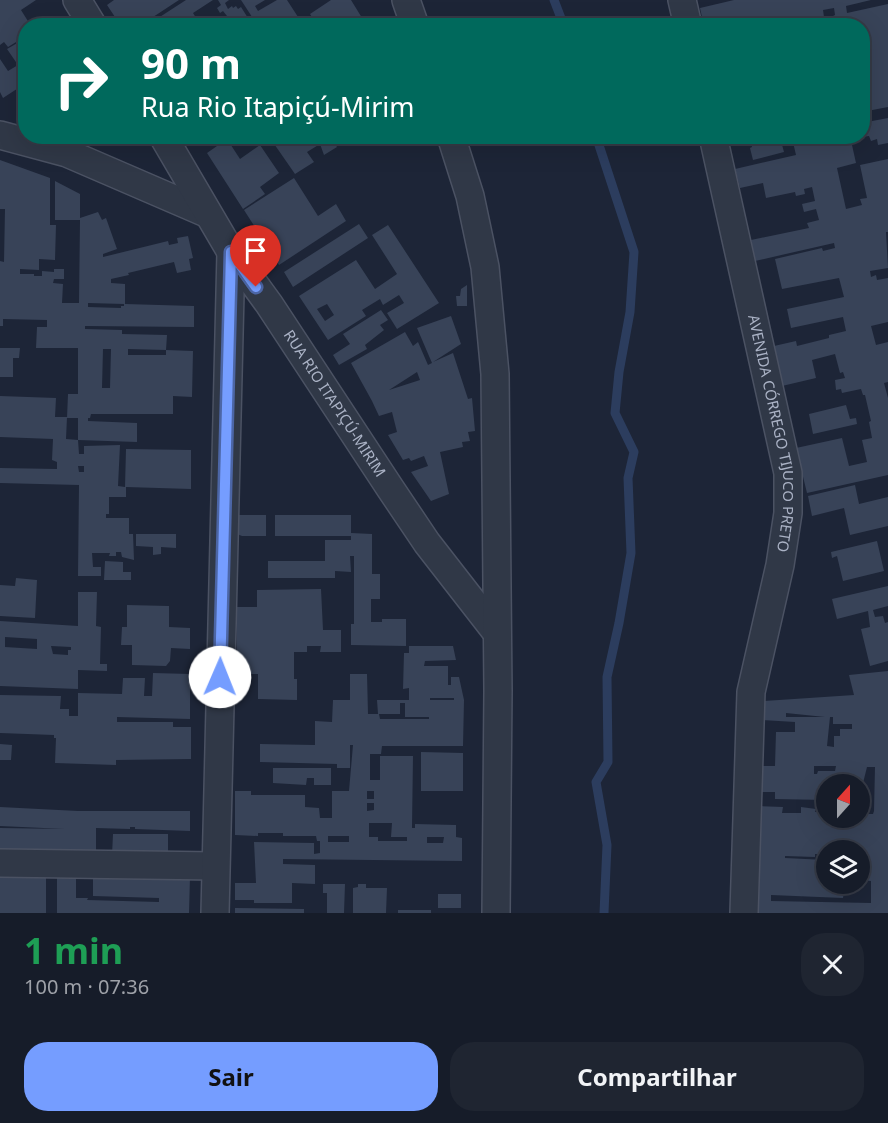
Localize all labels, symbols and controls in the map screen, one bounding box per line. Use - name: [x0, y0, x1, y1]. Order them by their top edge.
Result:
- text: 90 m: [141, 34, 241, 91]
- icon: right: [42, 42, 120, 120]
- text: Rua Rio Itapiçú-Mirim: [141, 88, 415, 125]
- pin: [230, 225, 281, 287]
- icon: arrive: [239, 234, 272, 267]
- street label: AVENIDA CÓRREGO TIJUCO PRETO: [744, 313, 799, 554]
- street label: RUA RIO ITAPIÇÚ-MIRIM: [280, 326, 391, 480]
- position arrow: [188, 645, 252, 709]
- north arrow: [816, 774, 870, 828]
- map controls: [816, 774, 870, 894]
- button: layers: [816, 840, 870, 894]
- text: 1 min: [24, 926, 123, 975]
- button: close: [801, 933, 864, 996]
- text: 100 m · 07:36: [24, 973, 149, 1000]
- button: Sair: [24, 1042, 438, 1111]
- button: Compartilhar: [450, 1042, 864, 1111]

